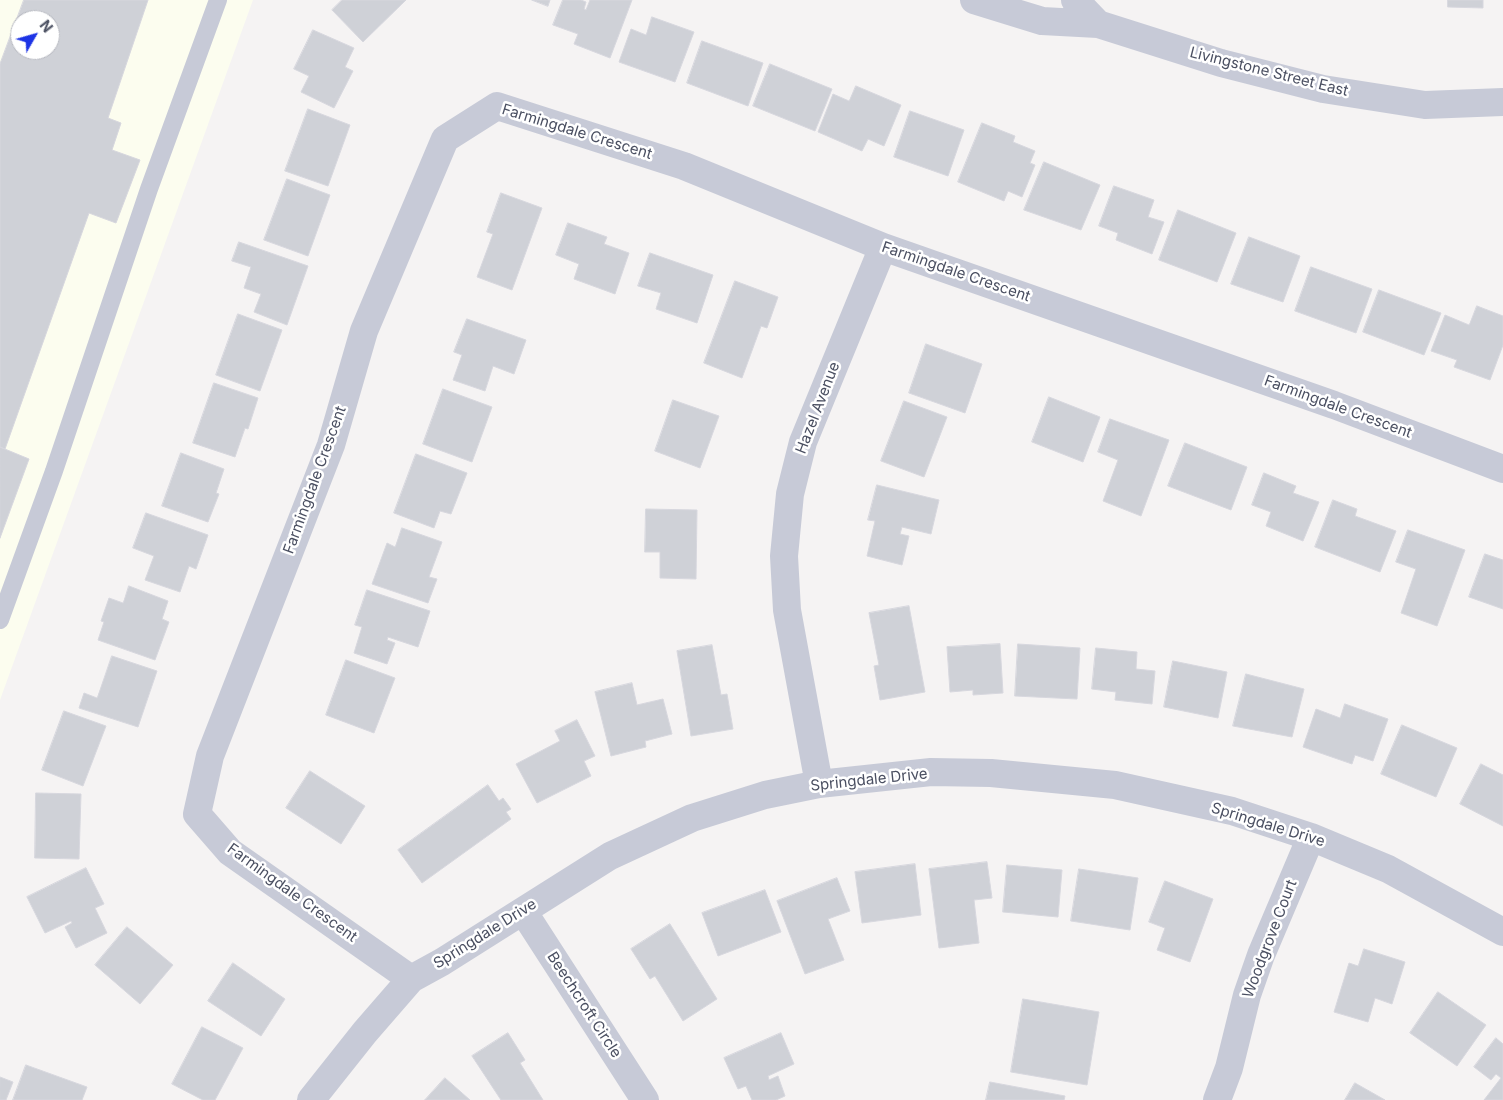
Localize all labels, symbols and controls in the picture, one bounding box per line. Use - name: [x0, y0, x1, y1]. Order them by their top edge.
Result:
- north arrow: [10, 10, 60, 60]
- text: N: [36, 17, 56, 36]
- street label: Livingstone Street East: [1188, 44, 1350, 100]
- street label: Farmingdale Crescent: [500, 101, 654, 163]
- street label: Farmingdale Crescent: [879, 238, 1033, 306]
- street label: Hazel Avenue: [792, 360, 844, 456]
- street label: Farmingdale Crescent: [1262, 372, 1414, 442]
- street label: Farmingdale Crescent: [280, 404, 350, 556]
- street label: Springdale Drive: [809, 765, 929, 795]
- street label: Springdale Drive: [1209, 799, 1327, 851]
- street label: Farmingdale Crescent: [224, 840, 360, 946]
- street label: Woodgrove Court: [1239, 877, 1301, 1001]
- street label: Springdale Drive: [430, 895, 540, 973]
- street label: Beechcroft Circle: [543, 949, 625, 1061]

